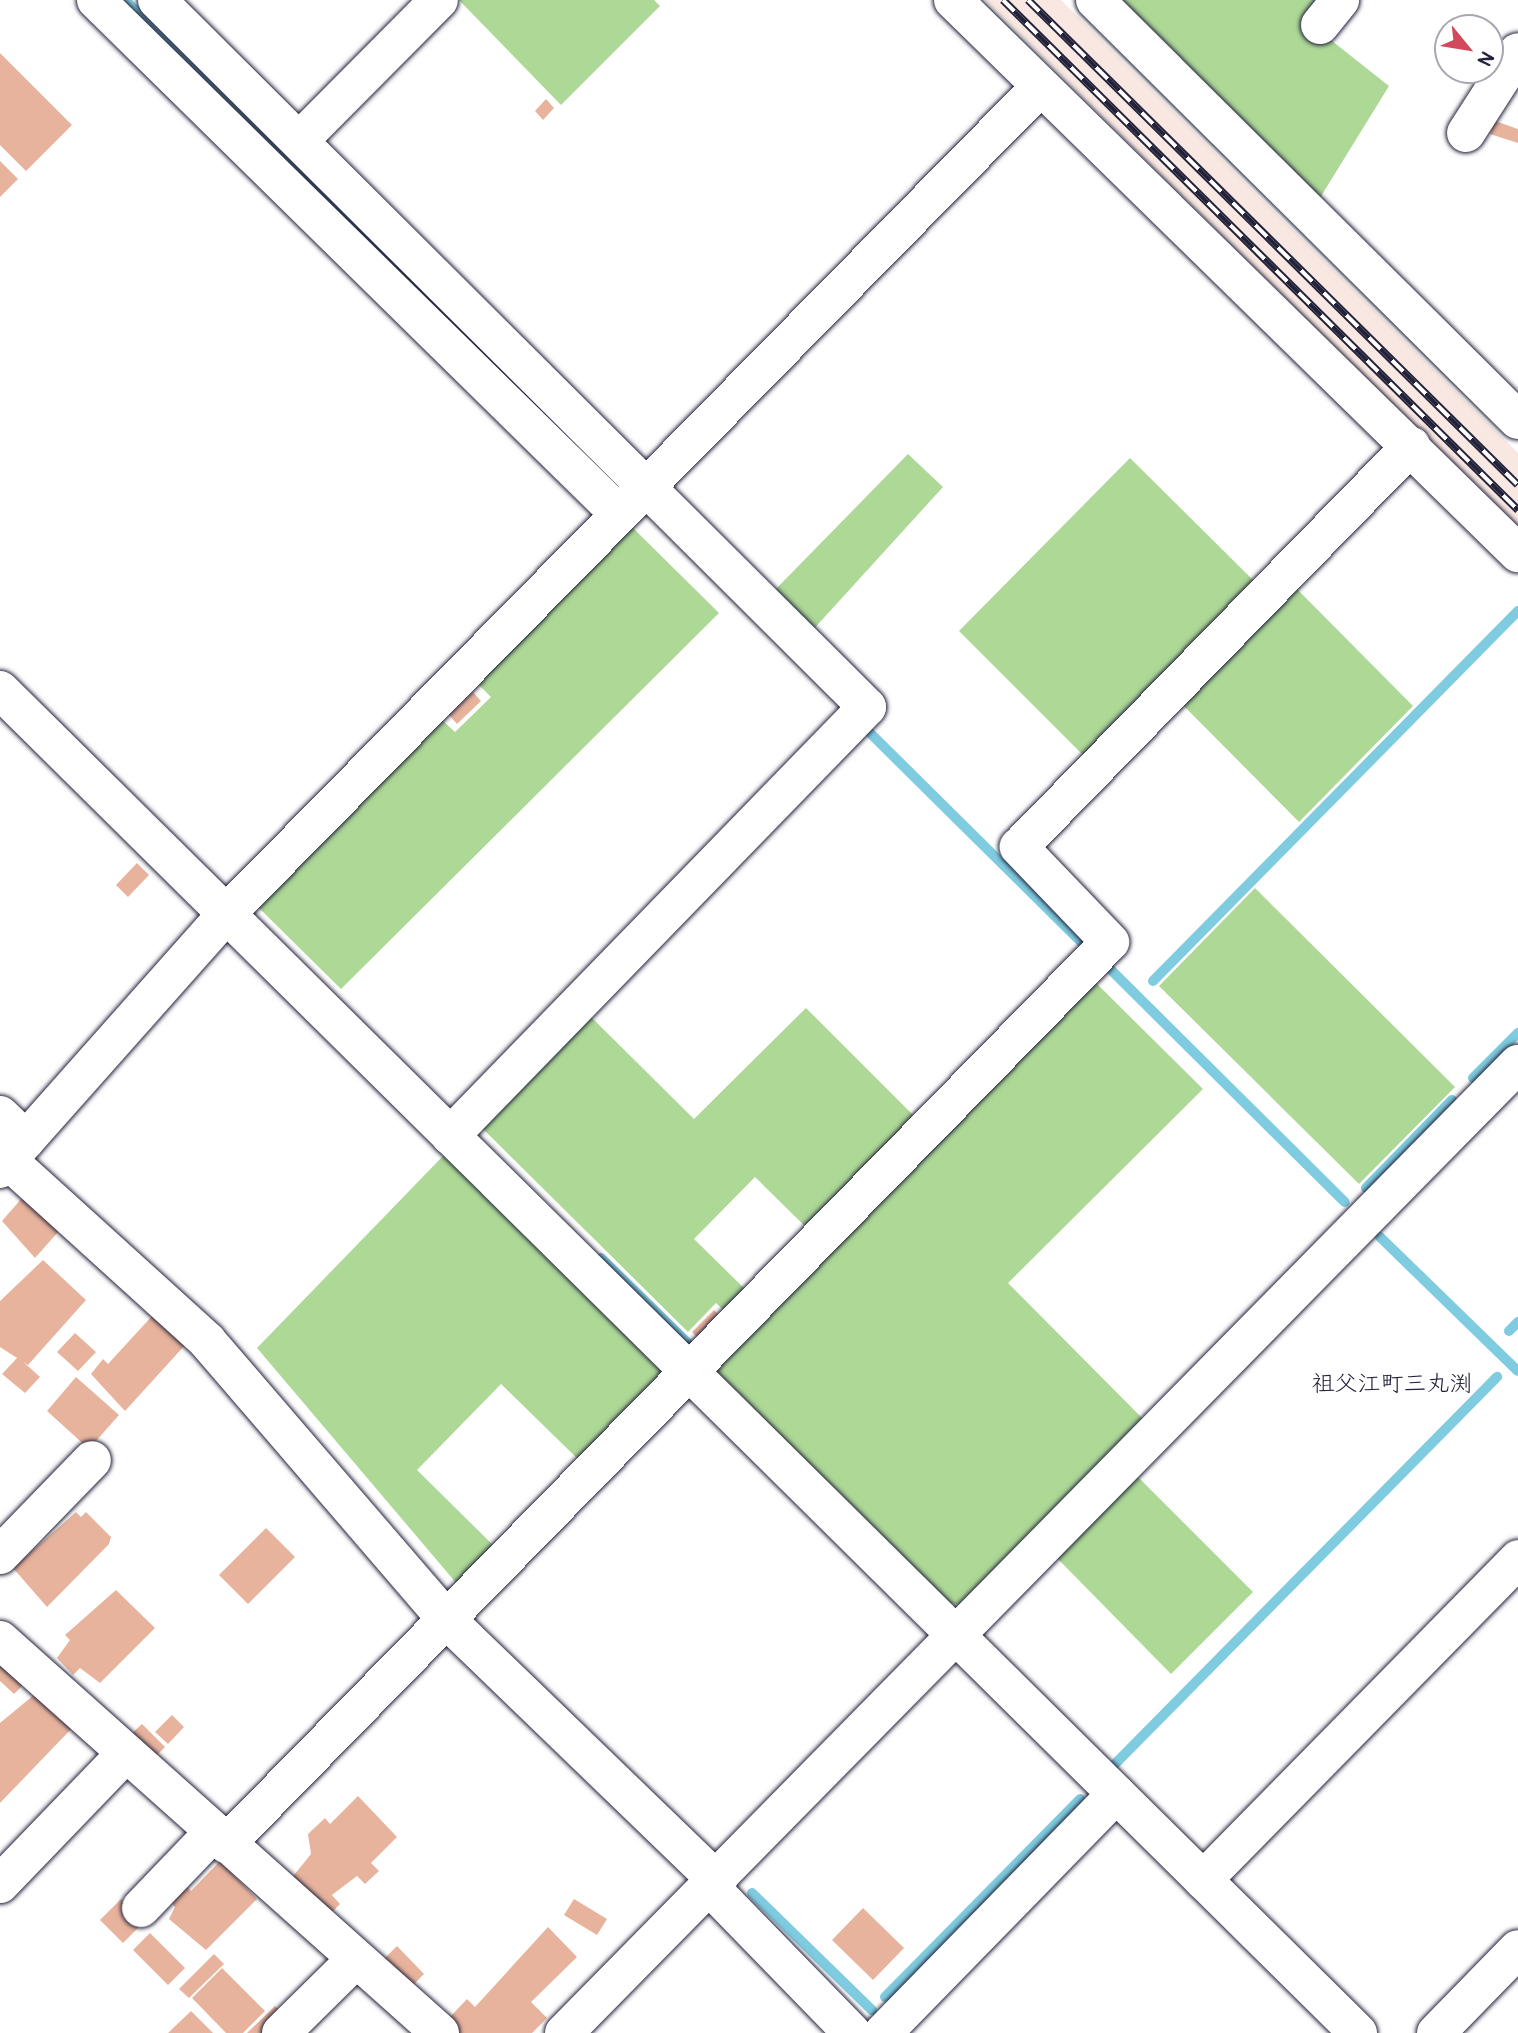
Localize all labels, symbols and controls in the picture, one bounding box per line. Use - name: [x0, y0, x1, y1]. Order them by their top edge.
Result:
- north arrow: [1434, 14, 1504, 84]
- text: N: [1472, 47, 1499, 70]
- district label: 祖父江町三丸渕: [1312, 1370, 1472, 1398]

